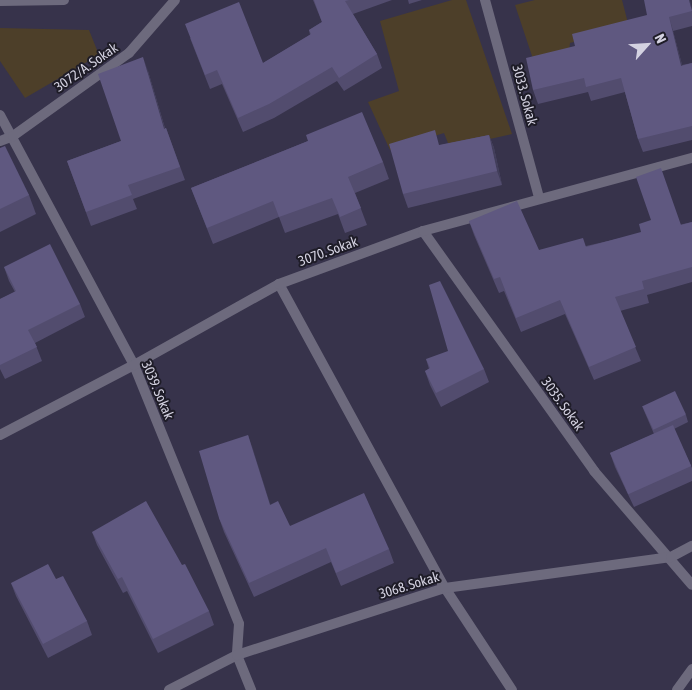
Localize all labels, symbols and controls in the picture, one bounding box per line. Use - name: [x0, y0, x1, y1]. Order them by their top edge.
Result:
- north arrow: [622, 20, 672, 70]
- text: N: [651, 31, 669, 46]
- street label: 3072/A. Sokak: [51, 39, 121, 95]
- street label: 3033. Sokak: [509, 63, 541, 127]
- street label: 3070. Sokak: [296, 233, 360, 269]
- street label: 3039. Sokak: [138, 358, 178, 422]
- street label: 3035. Sokak: [538, 374, 588, 434]
- street label: 3068. Sokak: [377, 568, 441, 602]

